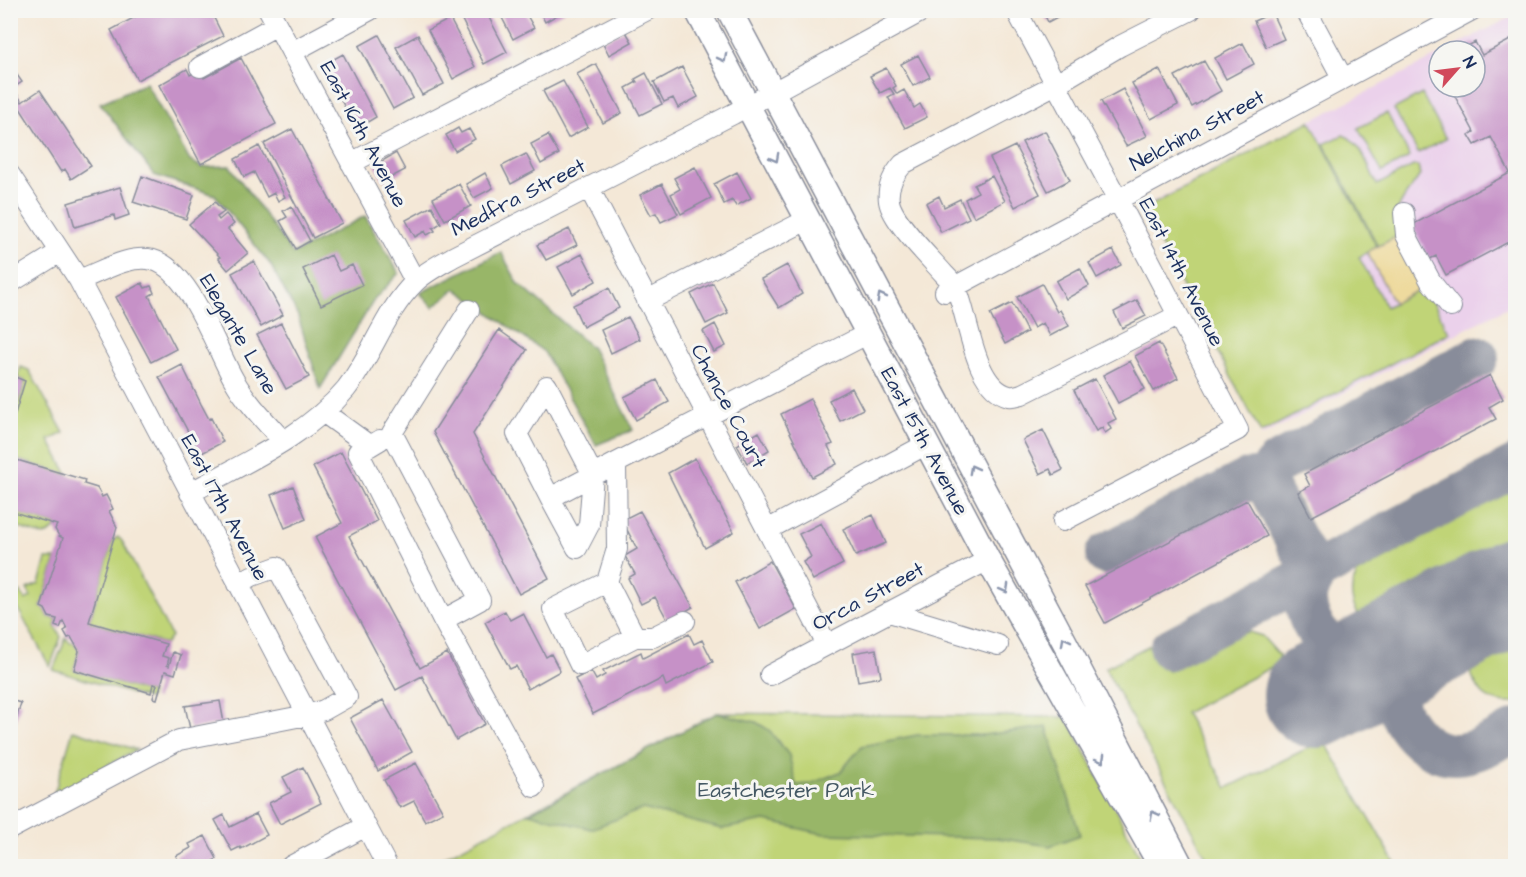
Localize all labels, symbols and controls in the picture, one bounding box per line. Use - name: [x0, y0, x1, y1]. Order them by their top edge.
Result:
- north arrow: [1427, 39, 1487, 99]
- one-way arrow: [715, 52, 727, 63]
- text: N: [1457, 53, 1481, 72]
- street label: East 16th Avenue: [313, 56, 414, 213]
- street label: Nelchina Street: [1125, 82, 1270, 178]
- street label: Medfra Street: [446, 151, 591, 244]
- one-way arrow: [768, 152, 779, 162]
- street label: East 14th Avenue: [1132, 193, 1231, 351]
- street label: Elegante Lane: [191, 269, 285, 401]
- one-way arrow: [877, 293, 888, 303]
- street label: Chance Court: [684, 339, 774, 474]
- street label: East 15th Avenue: [873, 362, 976, 520]
- street label: East 17th Avenue: [174, 429, 275, 585]
- one-way arrow: [969, 465, 980, 476]
- street label: Orca Street: [807, 555, 930, 638]
- one-way arrow: [998, 583, 1009, 594]
- one-way arrow: [1061, 637, 1072, 648]
- one-way arrow: [1093, 753, 1105, 764]
- park label: Eastchester Park: [698, 776, 874, 805]
- one-way arrow: [1150, 811, 1161, 821]

